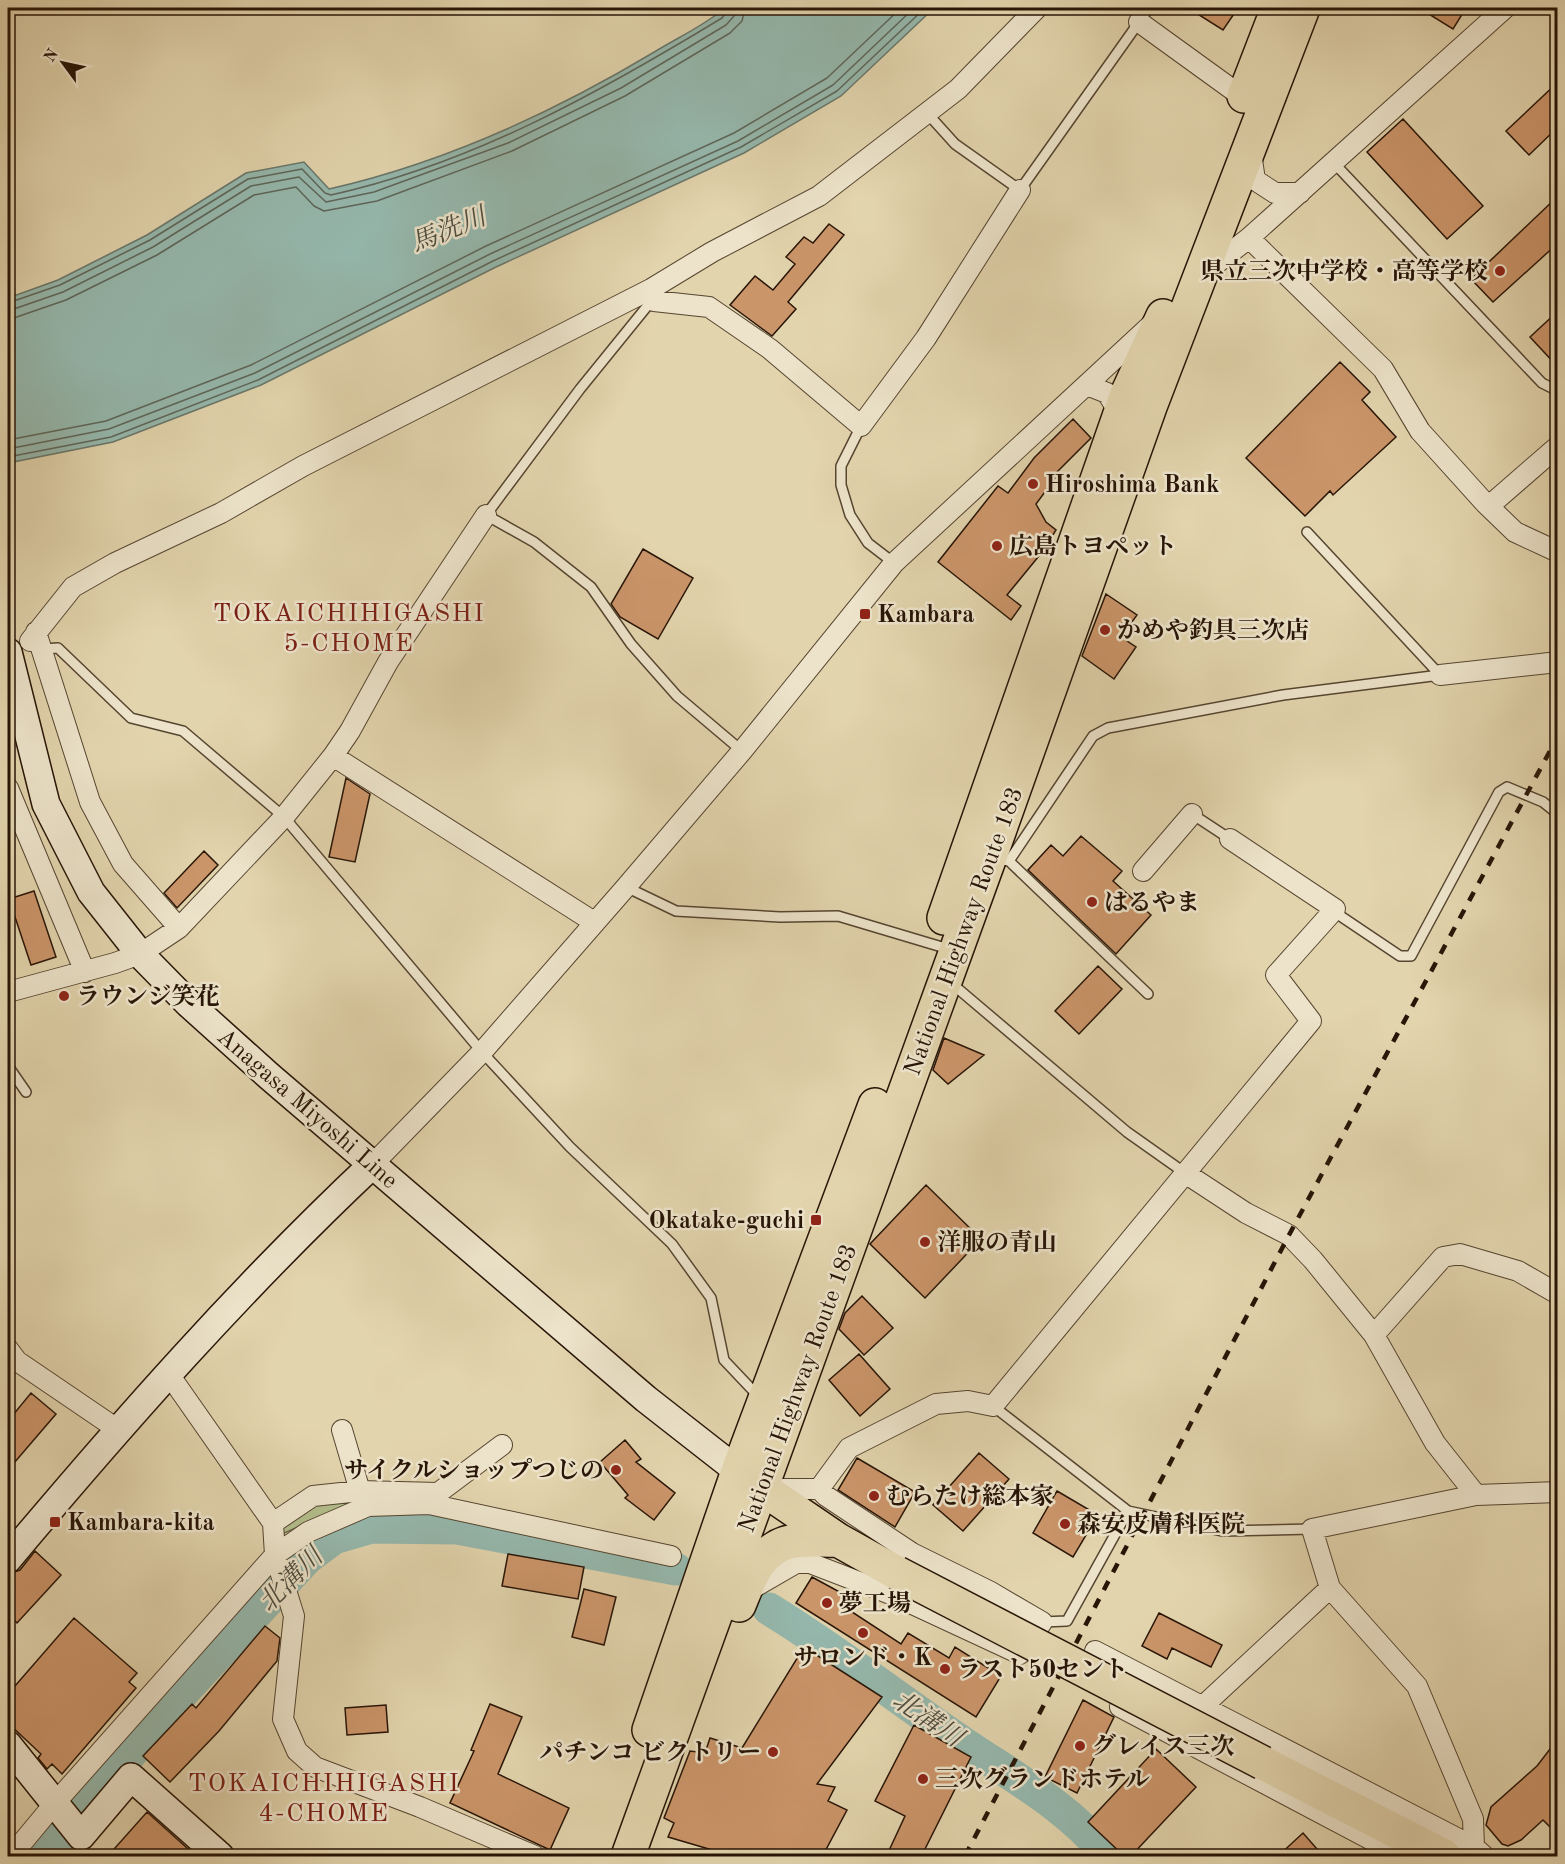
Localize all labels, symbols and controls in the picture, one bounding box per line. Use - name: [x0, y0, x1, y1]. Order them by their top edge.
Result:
- north arrow: [33, 33, 93, 93]
- text: N: [42, 46, 63, 65]
- water label: 馬洗川: [407, 201, 493, 258]
- place label: 県立三次中学校・高等学校: [1200, 258, 1488, 285]
- marker: 県立三次中学校・高等学校: [1493, 264, 1507, 278]
- place label: Hiroshima Bank: [1045, 474, 1219, 498]
- marker: Hiroshima Bank: [1026, 477, 1040, 491]
- place label: 広島トヨペット: [1009, 533, 1177, 560]
- marker: 広島トヨペット: [990, 539, 1004, 553]
- district label: TOKAICHIHIGASHI 5-CHOME: [213, 601, 485, 657]
- place label: Kambara: [877, 604, 974, 628]
- marker: Kambara: [858, 607, 872, 621]
- place label: かめや釣具三次店: [1117, 617, 1309, 644]
- marker: かめや釣具三次店: [1098, 623, 1112, 637]
- street label: National Highway Route 183: [901, 784, 1028, 1079]
- place label: はるやま: [1104, 890, 1200, 916]
- marker: はるやま: [1085, 895, 1099, 909]
- place label: ラウンジ笑花: [76, 983, 219, 1010]
- marker: ラウンジ笑花: [57, 989, 71, 1003]
- street label: Anagasa Miyoshi Line: [212, 1025, 401, 1194]
- place label: Okatake-guchi: [648, 1210, 804, 1234]
- marker: Okatake-guchi: [809, 1213, 823, 1227]
- place label: 洋服の青山: [937, 1229, 1057, 1256]
- marker: 洋服の青山: [918, 1235, 932, 1249]
- street label: National Highway Route 183: [735, 1241, 862, 1536]
- place label: サイクルショップつじの: [344, 1458, 604, 1484]
- marker: サイクルショップつじの: [609, 1463, 623, 1477]
- place label: むらたけ総本家: [886, 1483, 1054, 1510]
- marker: むらたけ総本家: [867, 1489, 881, 1503]
- place label: 森安皮膚科医院: [1077, 1511, 1245, 1538]
- place label: Kambara-kita: [67, 1512, 215, 1536]
- marker: Kambara-kita: [48, 1515, 62, 1529]
- marker: 森安皮膚科医院: [1058, 1517, 1072, 1531]
- water label: 北溝川: [253, 1540, 330, 1617]
- place label: 夢工場: [839, 1590, 911, 1617]
- marker: 夢工場: [820, 1596, 834, 1610]
- marker: サロンド・K: [856, 1626, 870, 1640]
- place label: サロンド・K: [794, 1645, 932, 1671]
- place label: ラスト50セント: [957, 1658, 1128, 1683]
- marker: ラスト50セント: [938, 1662, 952, 1676]
- water label: 北溝川: [887, 1685, 970, 1754]
- place label: グレイス三次: [1092, 1733, 1235, 1760]
- marker: グレイス三次: [1073, 1739, 1087, 1753]
- place label: パチンコ ビクトリー: [539, 1740, 761, 1766]
- marker: パチンコ ビクトリー: [766, 1745, 780, 1759]
- place label: 三次グランドホテル: [935, 1766, 1150, 1793]
- district label: TOKAICHIHIGASHI 4-CHOME: [188, 1771, 460, 1827]
- marker: 三次グランドホテル: [916, 1772, 930, 1786]

